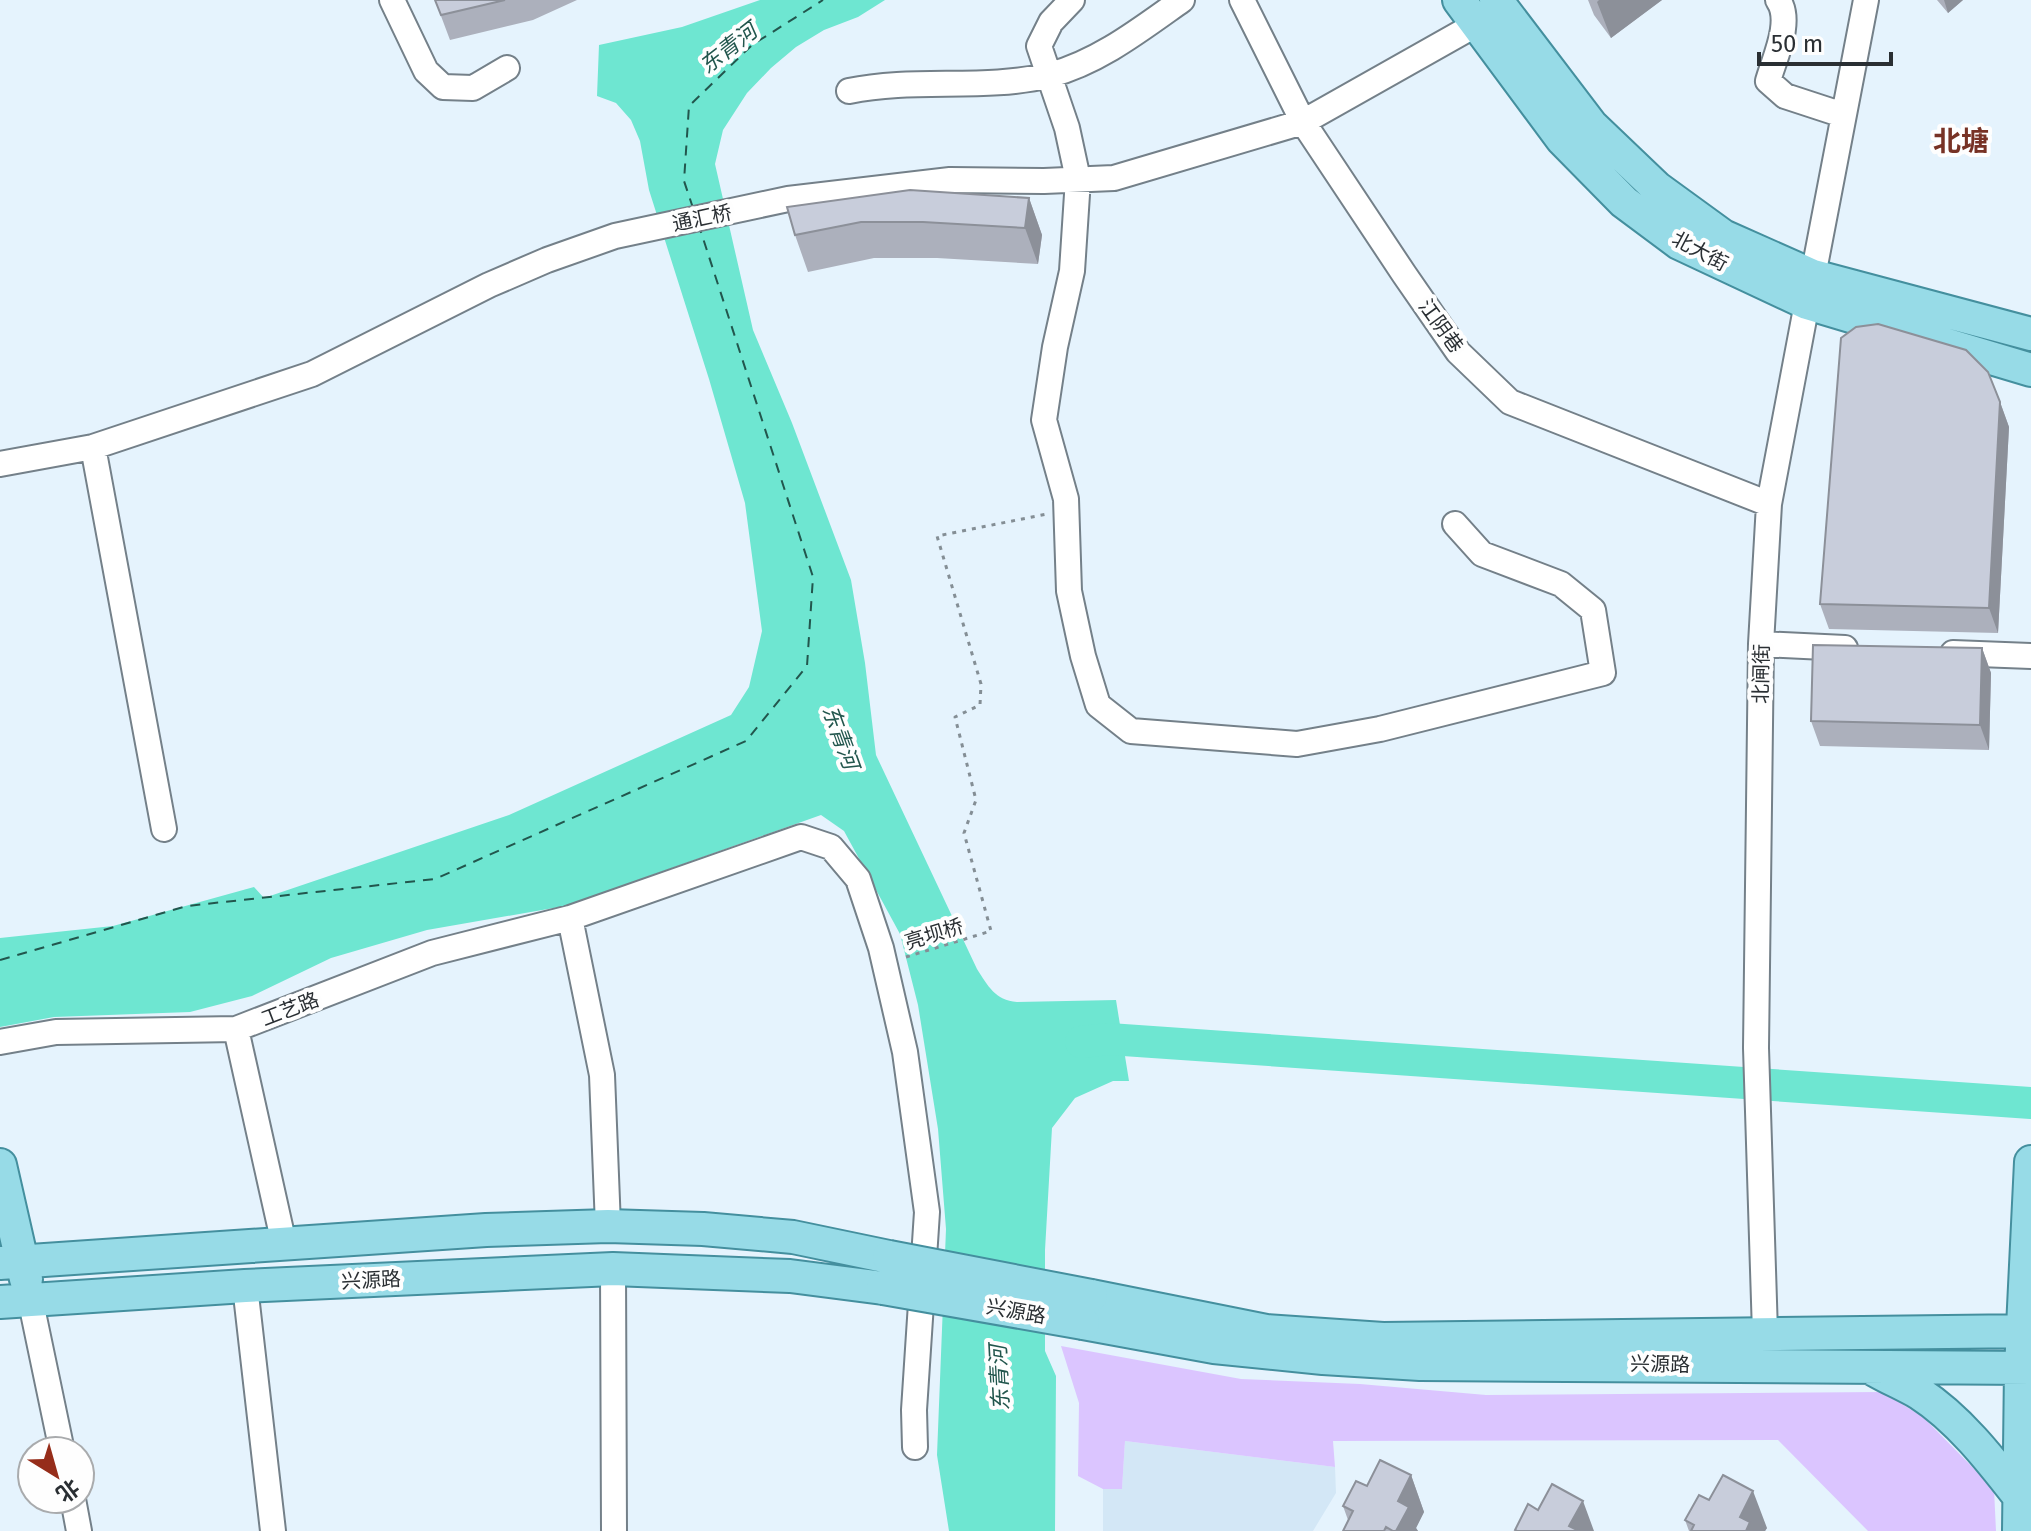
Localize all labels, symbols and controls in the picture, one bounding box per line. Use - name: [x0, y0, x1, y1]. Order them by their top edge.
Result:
- water label: 东青河: [694, 15, 766, 79]
- scale bar: [1759, 16, 1891, 66]
- text: 50 m: [1771, 30, 1823, 58]
- district label: 北塘: [1933, 125, 1989, 158]
- street label: 通汇桥: [670, 200, 734, 236]
- street label: 北大街: [1668, 226, 1732, 276]
- street label: 江阴巷: [1414, 295, 1468, 357]
- street label: 北闸街: [1748, 644, 1774, 704]
- water label: 东青河: [817, 702, 866, 777]
- street label: 亮坝桥: [902, 914, 966, 954]
- street label: 工艺路: [258, 987, 322, 1031]
- street label: 兴源路: [340, 1266, 402, 1294]
- street label: 兴源路: [984, 1294, 1048, 1328]
- water label: 东青河: [984, 1340, 1015, 1412]
- street label: 兴源路: [1630, 1351, 1690, 1377]
- north arrow: [16, 1435, 96, 1515]
- text: 北: [51, 1473, 85, 1508]

